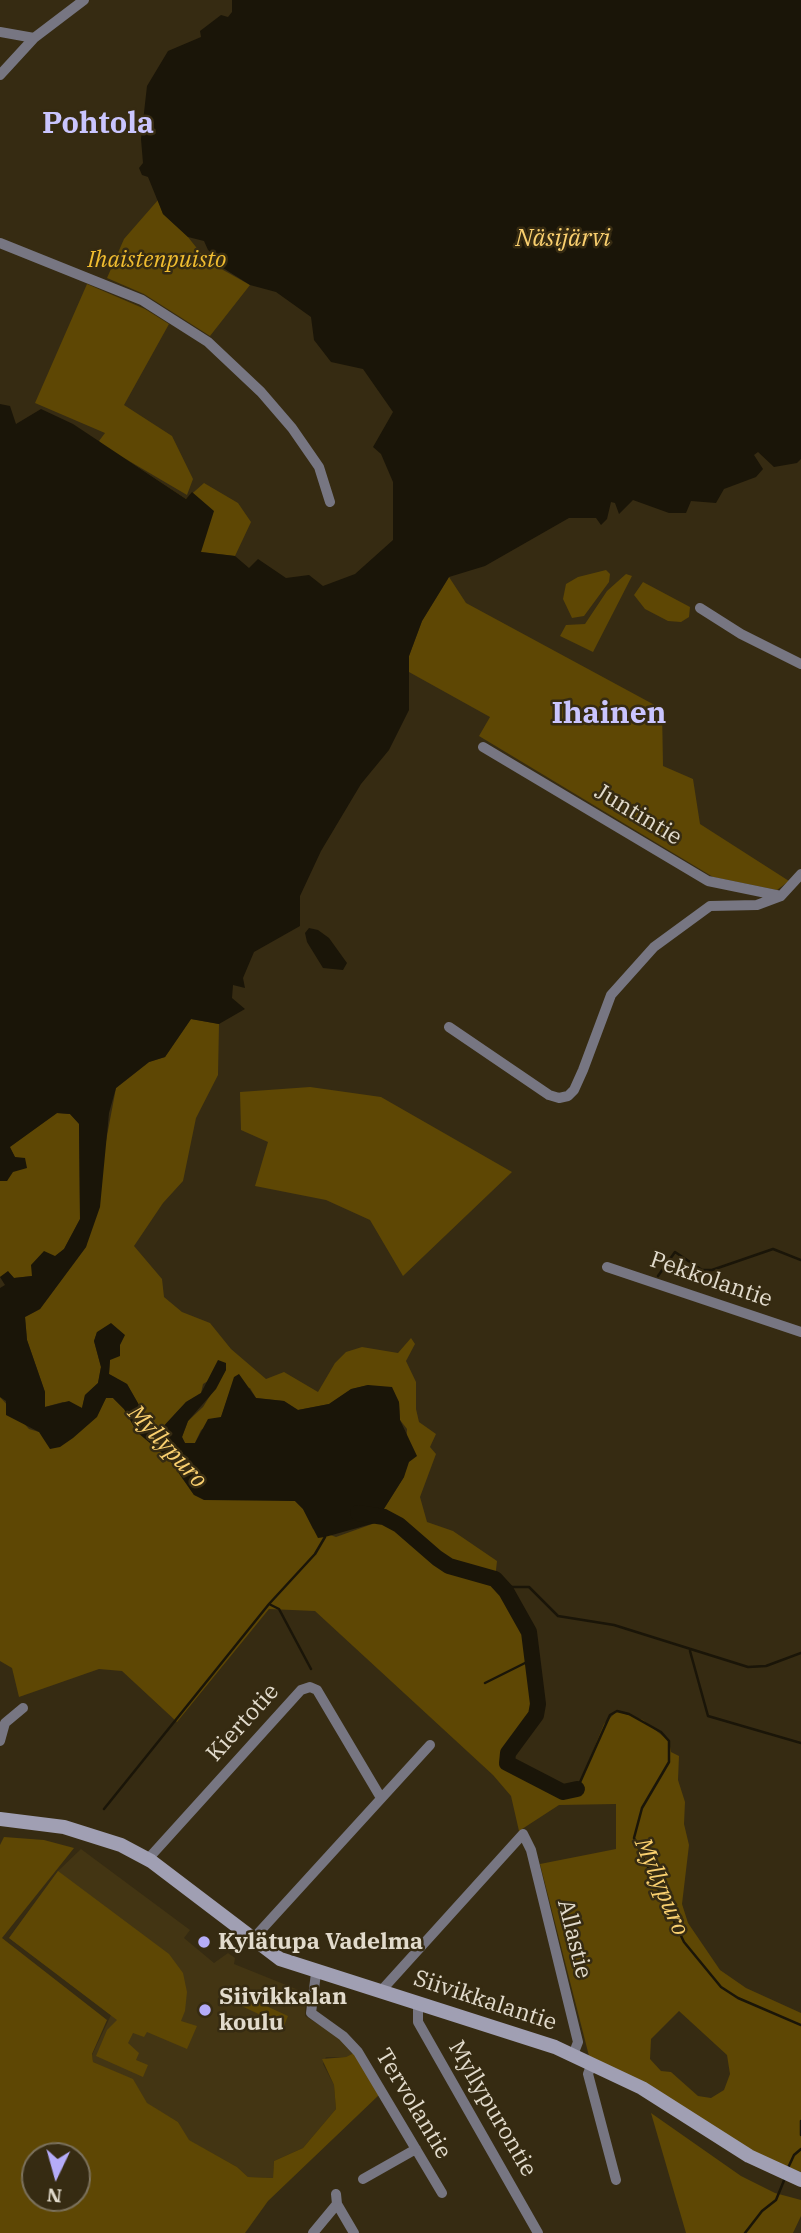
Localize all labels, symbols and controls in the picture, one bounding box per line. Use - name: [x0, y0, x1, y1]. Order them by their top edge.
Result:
- district label: Pohtola: [42, 106, 154, 142]
- water label: Näsijärvi: [516, 225, 610, 253]
- park label: Ihaistenpuisto: [87, 246, 227, 274]
- district label: Ihainen: [552, 696, 666, 732]
- street label: Juntintie: [589, 778, 687, 852]
- street label: Pekkolantie: [646, 1246, 776, 1314]
- water label: Myllypuro: [121, 1399, 213, 1495]
- street label: Kiertotie: [201, 1678, 285, 1768]
- water label: Myllypuro: [628, 1834, 694, 1940]
- street label: Allastie: [551, 1897, 597, 1981]
- place label: Kylätupa Vadelma: [218, 1928, 423, 1956]
- marker: Kylätupa Vadelma: [196, 1934, 212, 1950]
- street label: Siivikkalantie: [410, 1965, 560, 2037]
- place label: Siivikkalan koulu: [219, 1983, 347, 2037]
- marker: Siivikkalan koulu: [197, 2002, 213, 2018]
- street label: Myllypurontie: [442, 2036, 542, 2182]
- street label: Tervolantie: [369, 2044, 457, 2164]
- north arrow: [21, 2142, 91, 2212]
- text: N: [46, 2183, 63, 2209]

